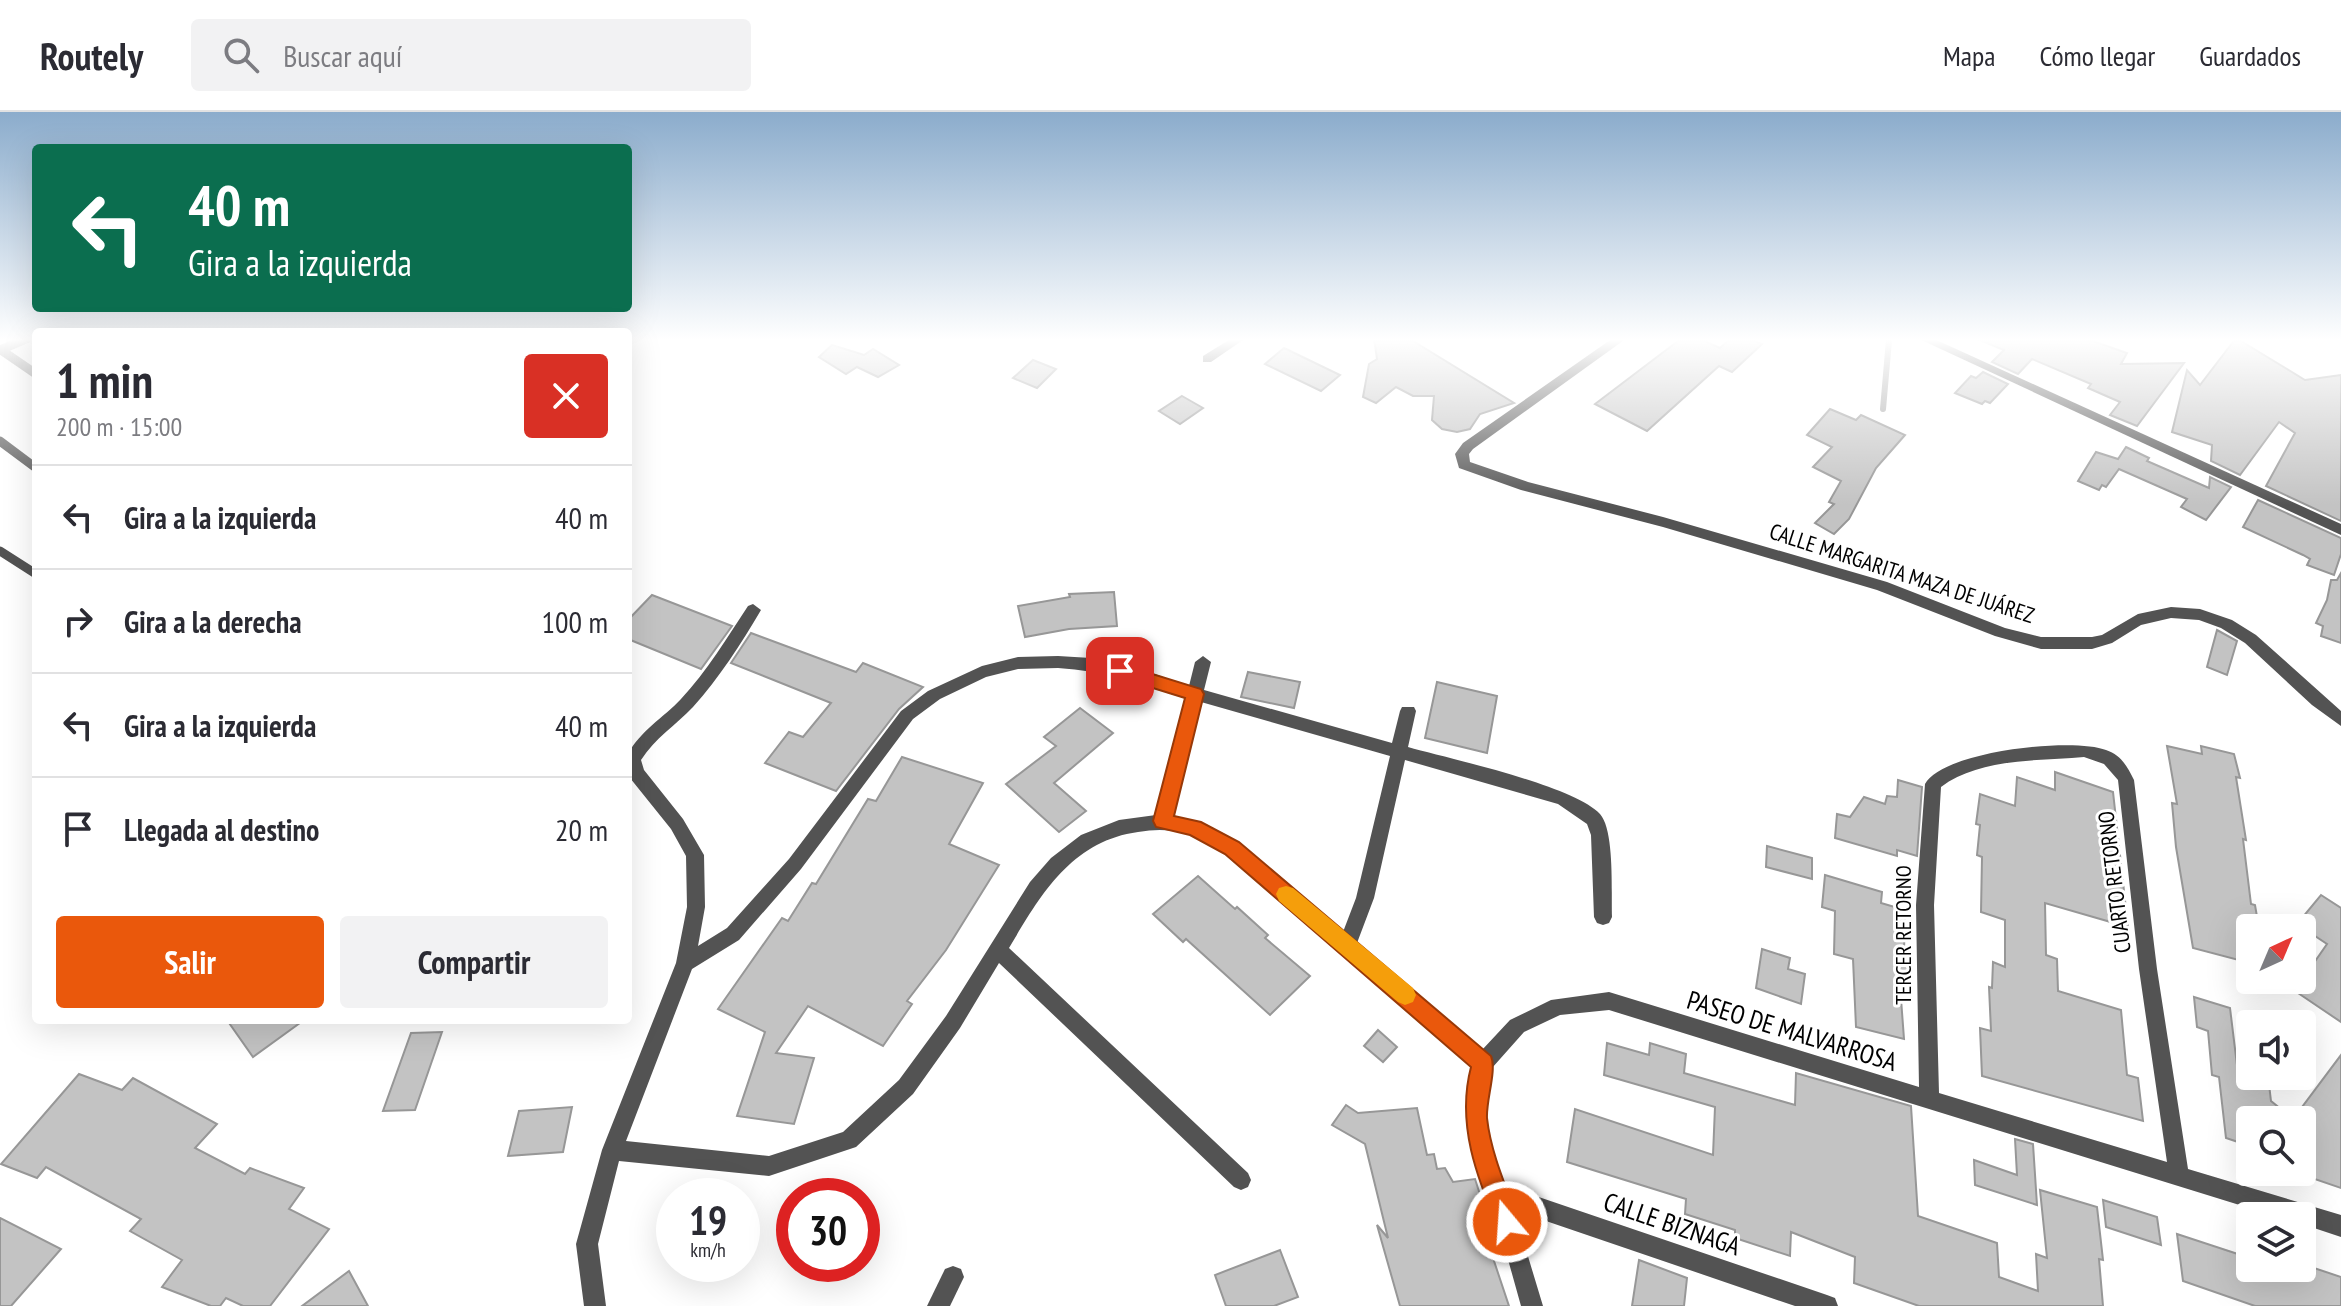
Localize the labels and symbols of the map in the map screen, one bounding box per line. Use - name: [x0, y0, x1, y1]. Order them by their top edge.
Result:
- street label: CALLE MARGARITA MAZA DE JUÁREZ: [1766, 517, 2038, 629]
- pin: [1086, 637, 1154, 705]
- street label: CUARTO RETORNO: [2091, 809, 2137, 955]
- street label: TERCER RETORNO: [1889, 865, 1917, 1005]
- north arrow: [2236, 914, 2316, 994]
- street label: PASEO DE MALVARROSA: [1683, 983, 1902, 1078]
- speed limit sign: 30: [776, 1178, 880, 1282]
- position arrow: [1465, 1180, 1549, 1264]
- street label: CALLE BIZNAGA: [1599, 1185, 1745, 1263]

